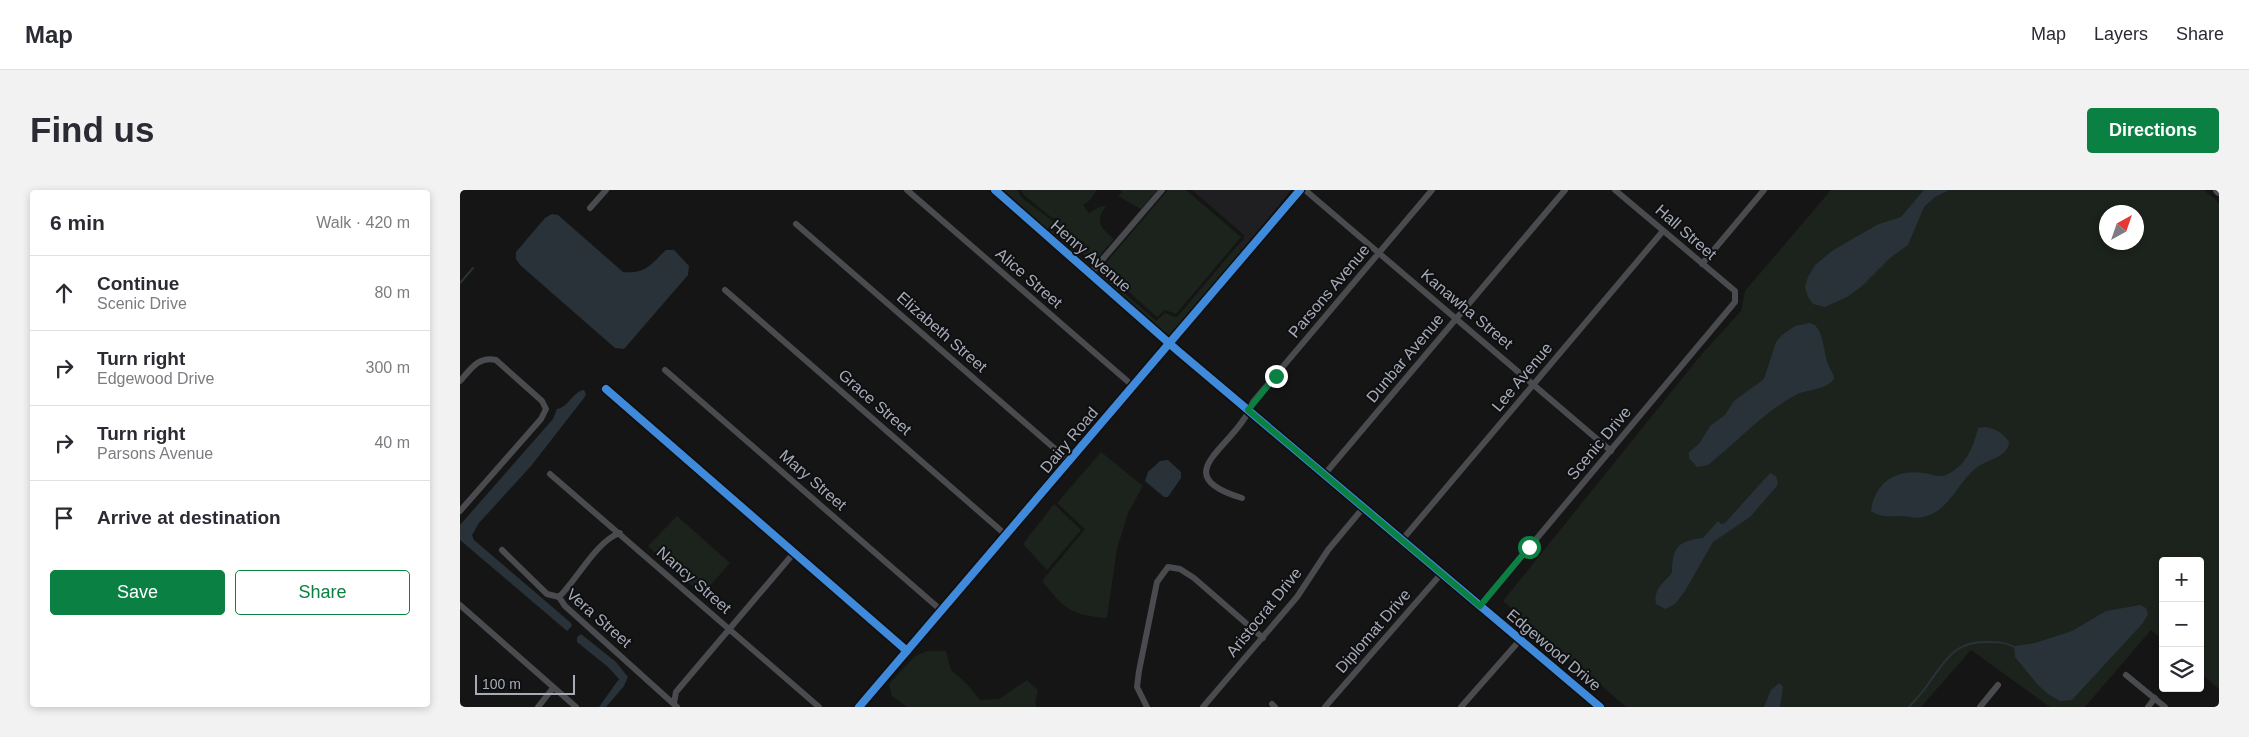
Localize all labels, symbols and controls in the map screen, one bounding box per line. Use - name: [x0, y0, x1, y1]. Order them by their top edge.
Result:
- text: Map: [25, 21, 73, 48]
- text: Map: [2031, 24, 2066, 44]
- text: Layers: [2094, 24, 2148, 44]
- text: Share: [2176, 24, 2224, 44]
- button: Directions: [2087, 108, 2219, 153]
- text: Find us: [30, 110, 154, 149]
- street label: Hall Street: [1652, 201, 1720, 263]
- north arrow: [2099, 205, 2144, 250]
- text: 6 min: [50, 211, 105, 234]
- text: Walk · 420 m: [316, 214, 410, 231]
- street label: Henry Avenue: [1048, 217, 1134, 295]
- street label: Parsons Avenue: [1285, 241, 1373, 341]
- street label: Alice Street: [993, 245, 1066, 312]
- street label: Kanawha Street: [1418, 266, 1516, 352]
- text: Continue: [97, 273, 179, 294]
- icon: ahead: [50, 279, 78, 307]
- text: 80 m: [374, 284, 410, 301]
- street label: Elizabeth Street: [894, 289, 991, 376]
- text: Scenic Drive: [97, 295, 187, 312]
- street label: Dunbar Avenue: [1363, 310, 1447, 406]
- street label: Lee Avenue: [1488, 339, 1556, 415]
- text: Turn right: [97, 348, 185, 369]
- icon: right: [50, 354, 78, 382]
- text: 300 m: [366, 359, 410, 376]
- route end: [1265, 365, 1288, 388]
- street label: Grace Street: [835, 366, 915, 439]
- text: Edgewood Drive: [97, 370, 214, 387]
- street label: Scenic Drive: [1564, 403, 1634, 483]
- street label: Dairy Road: [1037, 404, 1101, 476]
- text: Turn right: [97, 423, 185, 444]
- icon: right: [50, 429, 78, 457]
- text: 40 m: [374, 434, 410, 451]
- text: Parsons Avenue: [97, 445, 213, 462]
- street label: Mary Street: [776, 446, 850, 514]
- icon: arrive: [50, 504, 78, 532]
- text: Arrive at destination: [97, 507, 281, 528]
- route start: [1518, 536, 1541, 559]
- street label: Nancy Street: [654, 543, 735, 617]
- map controls: [2159, 557, 2204, 692]
- button: +: [2159, 557, 2204, 602]
- street label: Aristocrat Drive: [1223, 564, 1305, 660]
- button: Save: [50, 570, 225, 615]
- button: Share: [235, 570, 410, 615]
- street label: Vera Street: [563, 585, 635, 651]
- street label: Diplomat Drive: [1332, 586, 1414, 676]
- button: −: [2159, 602, 2204, 647]
- street label: Edgewood Drive: [1504, 606, 1605, 694]
- button: layers: [2159, 647, 2204, 692]
- scale bar: [475, 672, 575, 695]
- text: 100 m: [482, 676, 521, 692]

